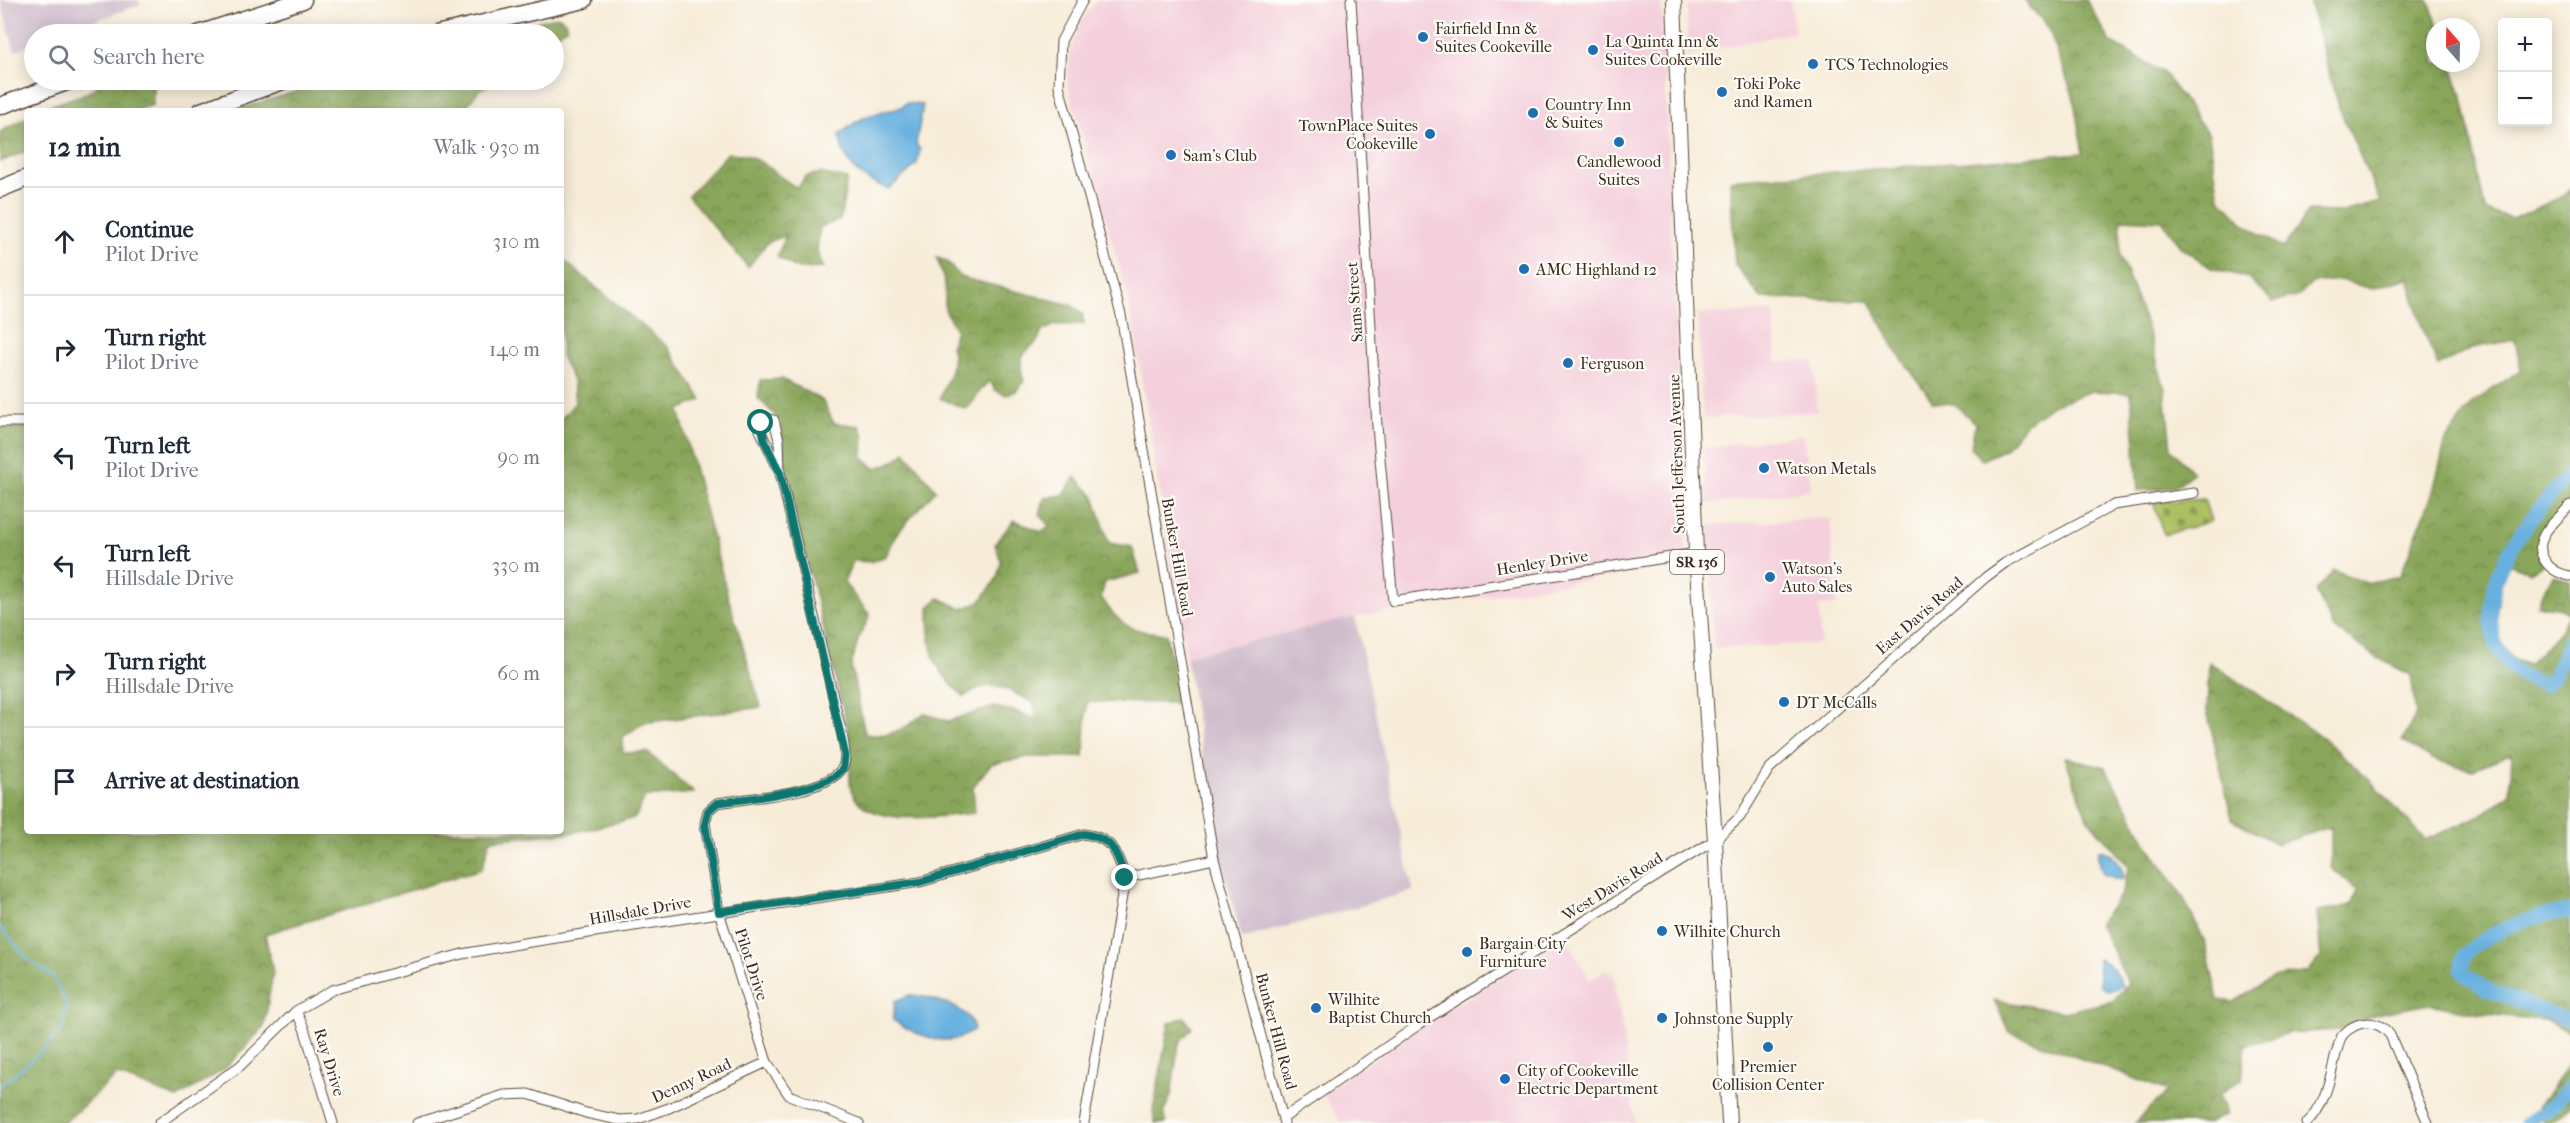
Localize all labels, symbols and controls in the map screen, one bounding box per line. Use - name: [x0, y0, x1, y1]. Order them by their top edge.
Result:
- north arrow: [2426, 18, 2480, 72]
- map controls: [2498, 18, 2552, 126]
- button: +: [2498, 18, 2552, 72]
- place label: Fairfield Inn & Suites Cookeville: [1435, 19, 1552, 56]
- search box: [24, 24, 564, 90]
- marker: Fairfield Inn & Suites Cookeville: [1416, 30, 1430, 44]
- place label: La Quinta Inn & Suites Cookeville: [1605, 32, 1722, 69]
- icon: search: [45, 41, 78, 74]
- marker: La Quinta Inn & Suites Cookeville: [1586, 43, 1600, 57]
- text: Search here: [93, 44, 205, 70]
- place label: TCS Technologies: [1825, 55, 1948, 74]
- marker: TCS Technologies: [1806, 57, 1820, 71]
- button: −: [2498, 72, 2552, 126]
- place label: Toki Poke and Ramen: [1734, 74, 1813, 111]
- marker: Toki Poke and Ramen: [1715, 85, 1729, 99]
- place label: Country Inn & Suites: [1545, 95, 1632, 132]
- marker: Country Inn & Suites: [1526, 106, 1540, 120]
- place label: TownPlace Suites Cookeville: [1298, 116, 1418, 153]
- marker: TownPlace Suites Cookeville: [1423, 127, 1437, 141]
- text: 12 min: [48, 132, 121, 163]
- marker: Candlewood Suites: [1612, 135, 1626, 149]
- text: Walk · 930 m: [433, 136, 540, 159]
- place label: Sam's Club: [1183, 146, 1257, 165]
- marker: Sam's Club: [1164, 148, 1178, 162]
- place label: Candlewood Suites: [1577, 152, 1662, 189]
- text: Continue: [105, 217, 194, 243]
- icon: ahead: [48, 225, 81, 258]
- text: 310 m: [493, 230, 540, 253]
- text: Pilot Drive: [105, 243, 199, 266]
- place label: AMC Highland 12: [1535, 260, 1657, 279]
- street label: Sams Street: [1342, 261, 1367, 343]
- marker: AMC Highland 12: [1517, 262, 1531, 276]
- text: Turn right: [105, 325, 206, 351]
- icon: right: [48, 333, 81, 366]
- text: 140 m: [489, 338, 540, 361]
- text: Pilot Drive: [105, 351, 199, 374]
- place label: Ferguson: [1580, 354, 1645, 373]
- marker: Ferguson: [1561, 356, 1575, 370]
- street label: South Jefferson Avenue: [1664, 374, 1689, 534]
- route start: [747, 409, 773, 435]
- text: Turn left: [105, 433, 191, 459]
- icon: left: [48, 441, 81, 474]
- text: 90 m: [498, 446, 540, 469]
- text: Pilot Drive: [105, 459, 199, 482]
- place label: Watson Metals: [1775, 459, 1876, 478]
- marker: Watson Metals: [1757, 461, 1771, 475]
- street label: Bunker Hill Road: [1158, 496, 1197, 618]
- text: Turn left: [105, 541, 191, 567]
- street label: Henley Drive: [1495, 546, 1589, 579]
- icon: left: [48, 549, 81, 582]
- road number: SR 136: [1670, 550, 1724, 574]
- text: 330 m: [492, 554, 540, 577]
- place label: Watson's Auto Sales: [1781, 559, 1852, 596]
- text: Hillsdale Drive: [105, 567, 234, 590]
- marker: Watson's Auto Sales: [1763, 570, 1777, 584]
- street label: East Davis Road: [1872, 572, 1967, 658]
- text: Turn right: [105, 649, 206, 675]
- icon: right: [48, 657, 81, 690]
- text: 60 m: [497, 662, 540, 685]
- text: Hillsdale Drive: [105, 675, 234, 698]
- place label: DT McCalls: [1796, 693, 1877, 712]
- marker: DT McCalls: [1777, 695, 1791, 709]
- icon: arrive: [48, 765, 81, 798]
- text: Arrive at destination: [105, 768, 299, 794]
- street label: West Davis Road: [1558, 848, 1666, 925]
- route end: [1111, 864, 1137, 890]
- street label: Hillsdale Drive: [588, 892, 693, 929]
- place label: Wilhite Church: [1673, 922, 1781, 941]
- marker: Wilhite Church: [1655, 924, 1669, 938]
- street label: Pilot Drive: [731, 926, 772, 1003]
- place label: Bargain City Furniture: [1479, 934, 1567, 971]
- marker: Bargain City Furniture: [1460, 945, 1474, 959]
- street label: Bunker Hill Road: [1252, 971, 1301, 1092]
- place label: Wilhite Baptist Church: [1327, 990, 1431, 1027]
- marker: Wilhite Baptist Church: [1309, 1001, 1323, 1015]
- place label: Johnstone Supply: [1672, 1009, 1794, 1028]
- marker: Johnstone Supply: [1655, 1011, 1669, 1025]
- street label: Ray Drive: [310, 1026, 349, 1098]
- marker: Premier Collision Center: [1761, 1040, 1775, 1054]
- street label: Denny Road: [648, 1054, 734, 1107]
- place label: Premier Collision Center: [1712, 1057, 1824, 1094]
- place label: City of Cookeville Electric Department: [1517, 1061, 1659, 1098]
- marker: City of Cookeville Electric Department: [1498, 1072, 1512, 1086]

